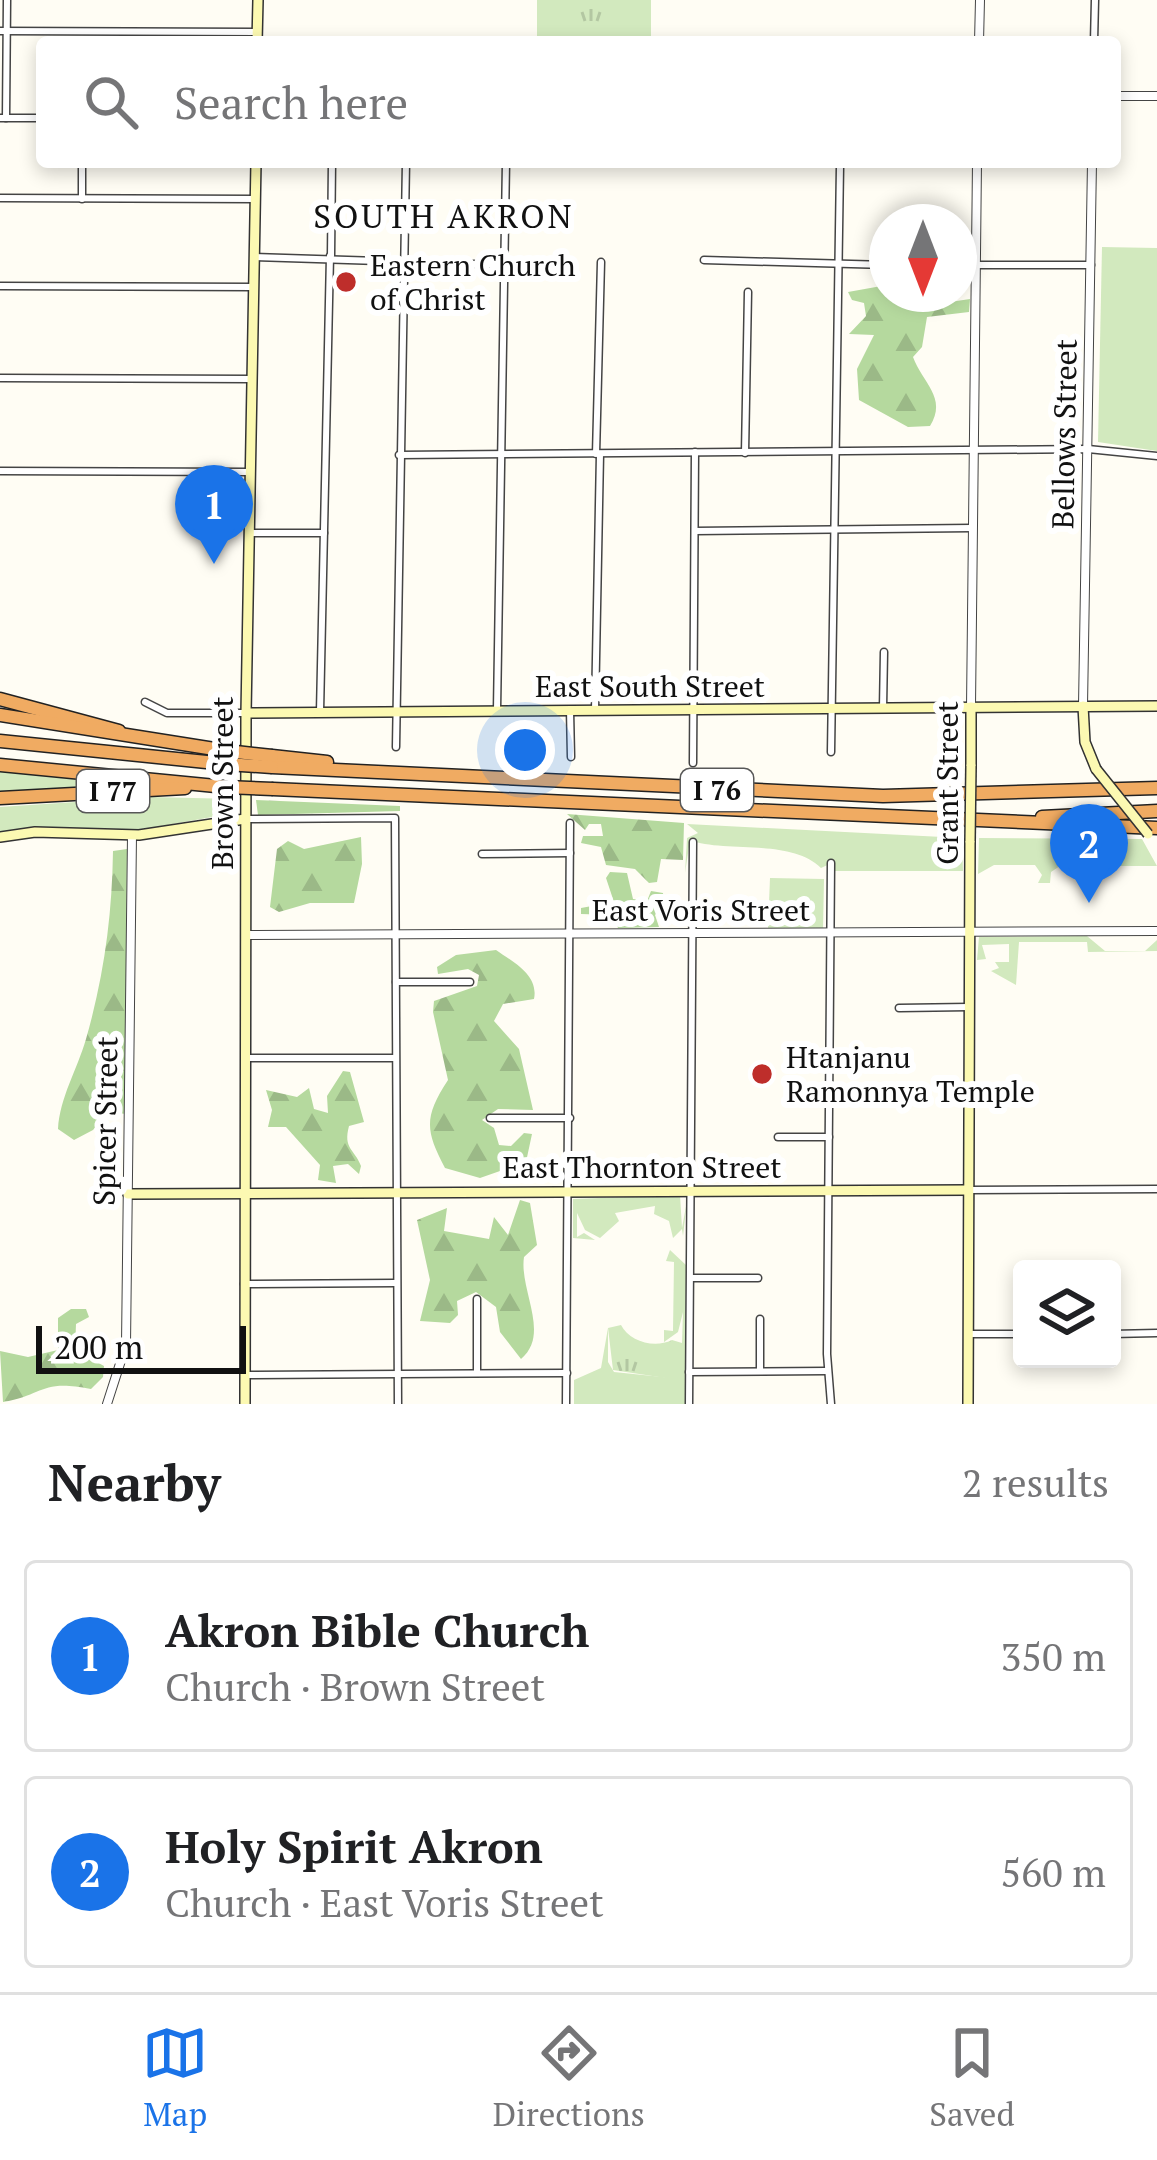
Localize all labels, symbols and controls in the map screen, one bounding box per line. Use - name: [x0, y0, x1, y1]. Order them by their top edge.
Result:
- search box: [36, 36, 1121, 168]
- icon: search: [78, 69, 144, 135]
- text: Search here: [174, 72, 408, 132]
- district label: SOUTH AKRON: [313, 194, 575, 237]
- north arrow: [869, 204, 977, 312]
- place label: Eastern Church of Christ: [370, 245, 576, 319]
- marker: Eastern Church of Christ: [333, 269, 359, 295]
- street label: Bellows Street: [1042, 339, 1086, 529]
- pin: 1: [175, 465, 253, 564]
- street label: East South Street: [535, 666, 765, 706]
- street label: Brown Street: [202, 696, 242, 870]
- street label: Grant Street: [927, 701, 967, 865]
- your location: [495, 720, 555, 780]
- road number: I 76: [681, 769, 753, 811]
- road number: I 77: [77, 770, 149, 812]
- pin: 2: [1050, 804, 1128, 903]
- street label: East Voris Street: [592, 890, 810, 930]
- street label: Spicer Street: [84, 1036, 126, 1206]
- place label: Htanjanu Ramonnya Temple: [786, 1037, 1035, 1111]
- marker: Htanjanu Ramonnya Temple: [749, 1061, 775, 1087]
- street label: East Thornton Street: [503, 1147, 782, 1187]
- map controls: [1013, 1260, 1121, 1368]
- button: layers: [1013, 1260, 1121, 1368]
- scale bar: [36, 1320, 246, 1373]
- text: 200 m: [54, 1325, 143, 1368]
- text: Nearby: [48, 1448, 221, 1516]
- text: 2 results: [962, 1456, 1109, 1508]
- text: Akron Bible Church: [165, 1600, 589, 1660]
- text: 1: [79, 1630, 101, 1682]
- text: 350 m: [1001, 1630, 1106, 1682]
- text: Church · Brown Street: [165, 1660, 545, 1712]
- text: Holy Spirit Akron: [165, 1816, 543, 1876]
- text: 2: [79, 1846, 101, 1898]
- text: 560 m: [1001, 1846, 1106, 1898]
- text: Church · East Voris Street: [165, 1876, 604, 1928]
- tab: Map: [142, 2020, 208, 2135]
- tab: Directions: [493, 2020, 645, 2135]
- tab: Saved: [929, 2020, 1015, 2135]

